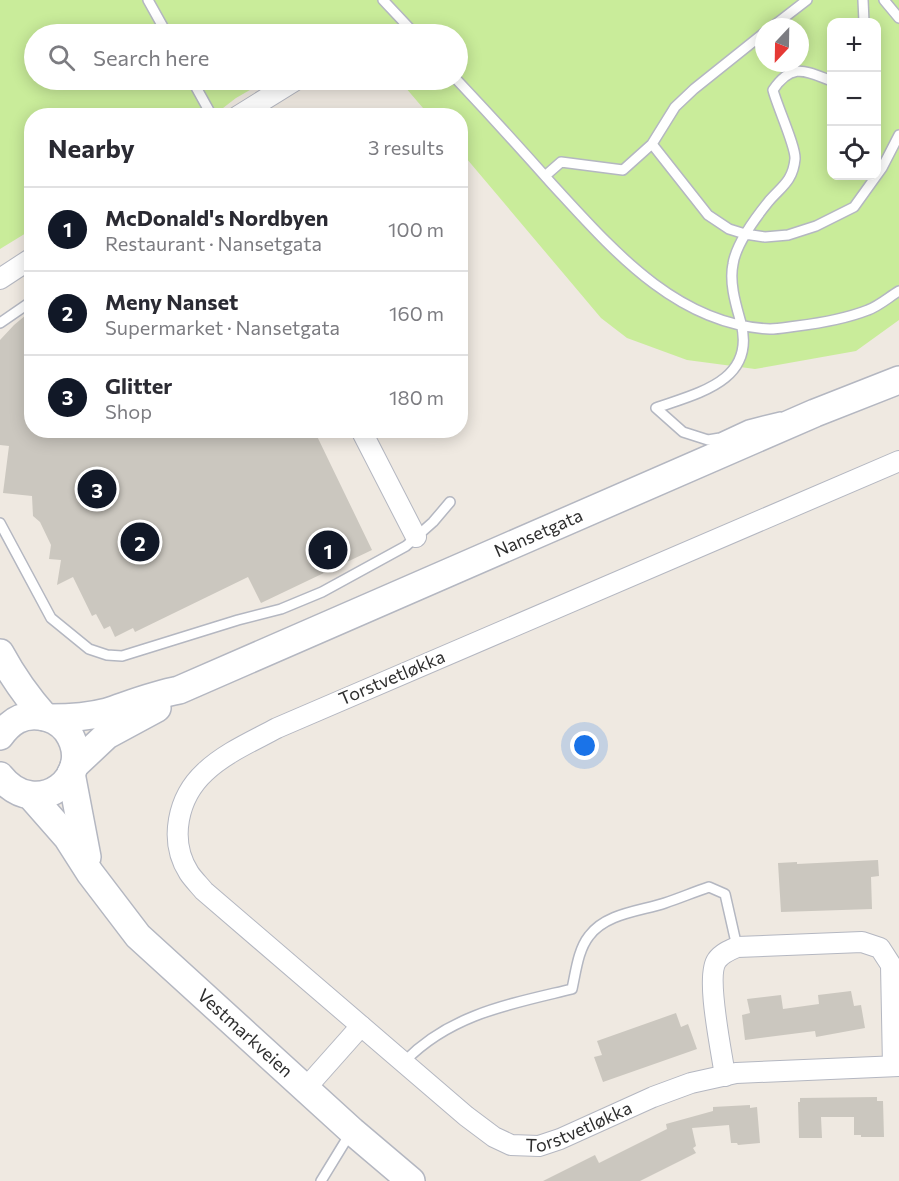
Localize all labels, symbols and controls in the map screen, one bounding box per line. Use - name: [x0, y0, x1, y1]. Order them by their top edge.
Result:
- north arrow: [755, 18, 809, 72]
- map controls: [827, 18, 881, 180]
- button: +: [827, 18, 881, 72]
- search box: [24, 24, 468, 90]
- icon: search: [45, 41, 78, 74]
- text: Search here: [93, 44, 209, 71]
- button: −: [827, 72, 881, 126]
- button: locate: [827, 126, 881, 180]
- text: Nearby: [48, 132, 135, 163]
- text: 3 results: [368, 135, 444, 159]
- text: McDonald's Nordbyen: [105, 204, 329, 231]
- text: 1: [63, 217, 72, 241]
- text: 100 m: [388, 217, 444, 241]
- text: Restaurant · Nansetgata: [105, 231, 322, 255]
- text: Meny Nanset: [105, 288, 238, 315]
- text: 2: [62, 301, 73, 325]
- text: 160 m: [389, 301, 444, 325]
- text: Supermarket · Nansetgata: [105, 315, 340, 339]
- text: Glitter: [105, 372, 172, 399]
- text: 3: [62, 385, 73, 409]
- text: 180 m: [389, 385, 444, 409]
- text: Shop: [105, 399, 152, 423]
- pin: 3: [78, 466, 116, 512]
- street label: Nansetgata: [491, 504, 586, 561]
- pin: 2: [120, 520, 160, 564]
- pin: 1: [308, 528, 348, 572]
- street label: Torstvetløkka: [335, 645, 448, 709]
- your location: [570, 731, 599, 760]
- street label: Vestmarkveien: [193, 984, 298, 1082]
- street label: Torstvetløkka: [525, 1096, 635, 1157]

